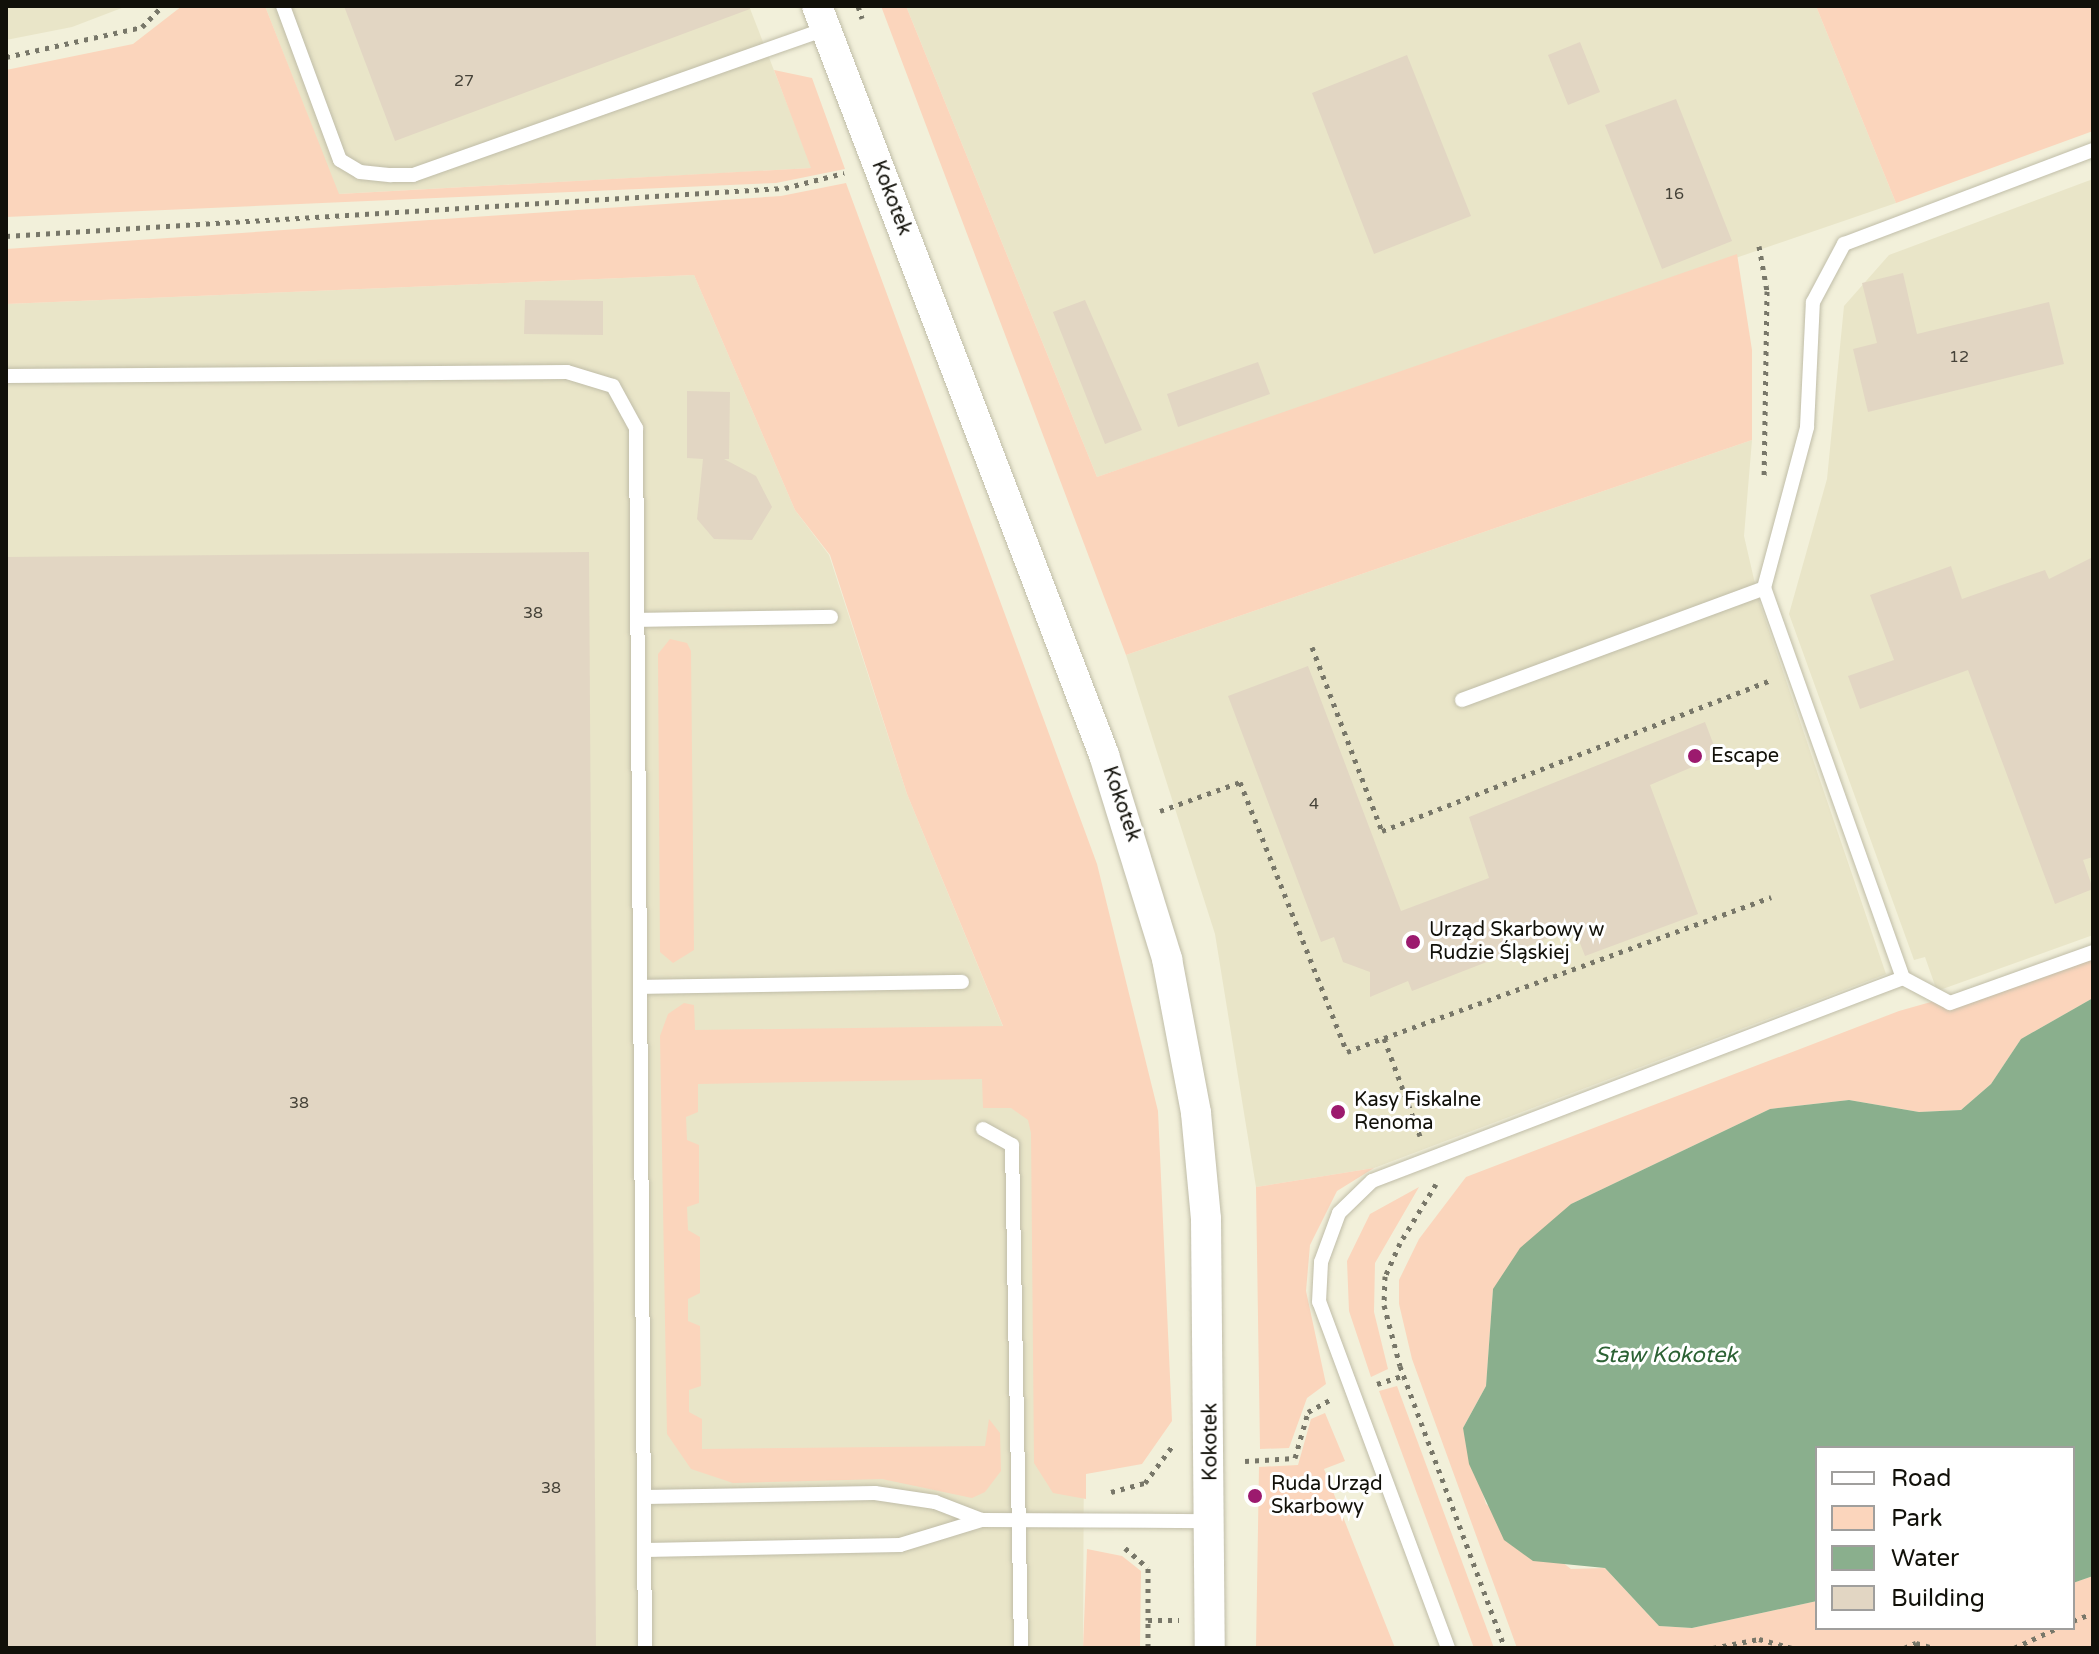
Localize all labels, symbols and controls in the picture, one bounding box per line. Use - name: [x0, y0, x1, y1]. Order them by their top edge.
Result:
- house number: 27: [454, 71, 474, 91]
- street label: Kokotek: [866, 157, 916, 239]
- house number: 16: [1664, 184, 1684, 204]
- house number: 12: [1949, 347, 1969, 367]
- house number: 38: [523, 603, 543, 623]
- place label: Escape: [1711, 744, 1779, 768]
- marker: Escape: [1686, 747, 1704, 765]
- street label: Kokotek: [1097, 763, 1145, 845]
- house number: 4: [1309, 794, 1319, 814]
- place label: Urząd Skarbowy w Rudzie Śląskiej: [1429, 918, 1604, 965]
- marker: Urząd Skarbowy w Rudzie Śląskiej: [1404, 933, 1422, 951]
- place label: Kasy Fiskalne Renoma: [1354, 1088, 1481, 1135]
- house number: 38: [289, 1093, 309, 1113]
- marker: Kasy Fiskalne Renoma: [1329, 1103, 1347, 1121]
- water label: Staw Kokotek: [1595, 1343, 1737, 1369]
- street label: Kokotek: [1199, 1403, 1223, 1481]
- legend: [1815, 1446, 2075, 1630]
- text: Road: [1891, 1464, 1951, 1493]
- place label: Ruda Urząd Skarbowy: [1271, 1472, 1383, 1519]
- house number: 38: [541, 1478, 561, 1498]
- marker: Ruda Urząd Skarbowy: [1246, 1487, 1264, 1505]
- text: Park: [1891, 1504, 1942, 1533]
- text: Water: [1891, 1544, 1959, 1573]
- text: Building: [1891, 1584, 1985, 1613]

